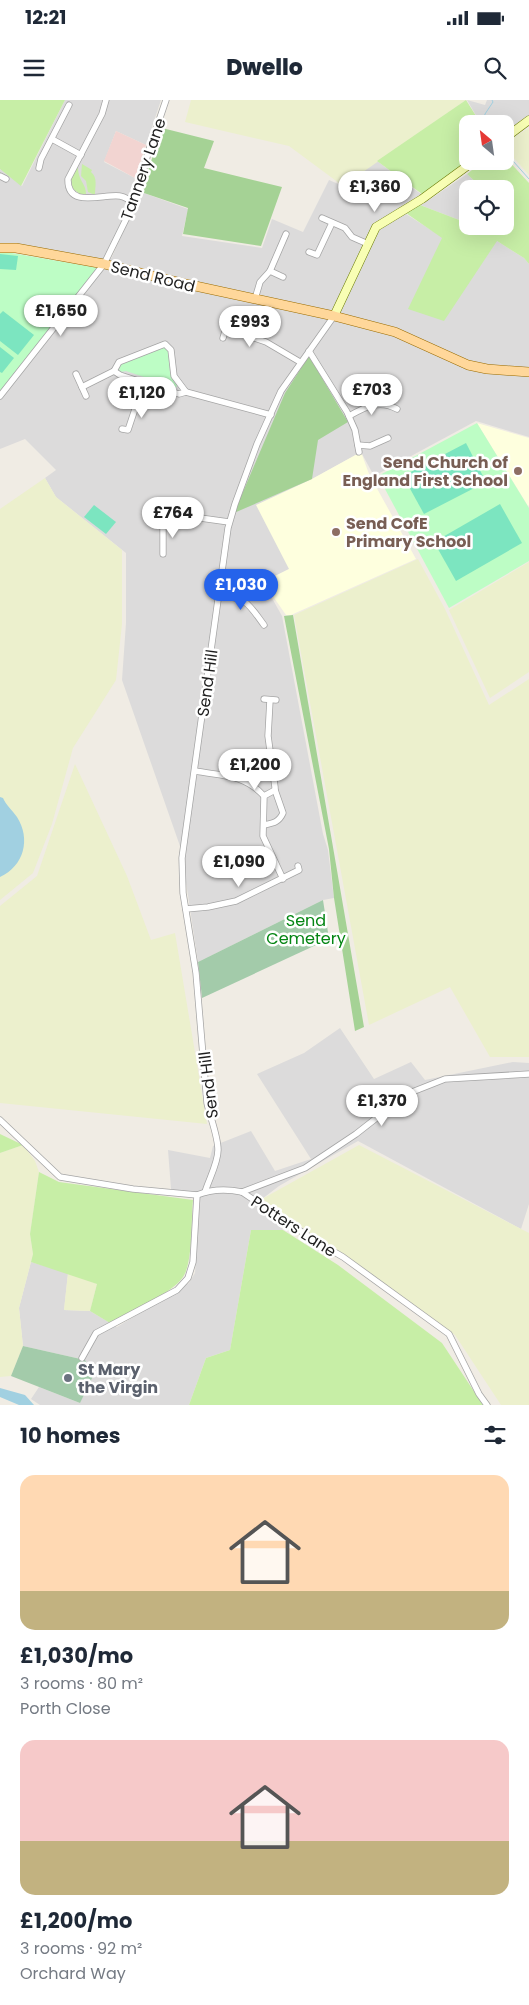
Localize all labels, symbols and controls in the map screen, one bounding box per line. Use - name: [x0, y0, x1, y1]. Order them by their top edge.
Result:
- text: 12:21: [25, 4, 66, 31]
- text: Dwello: [226, 52, 303, 83]
- icon: menu: [20, 54, 48, 82]
- icon: search: [481, 54, 509, 82]
- street label: Tannery Lane: [115, 115, 172, 223]
- north arrow: [459, 115, 514, 170]
- map controls: [459, 115, 514, 235]
- pin: £1,360: [334, 170, 416, 213]
- text: £1,360: [349, 175, 401, 198]
- button: locate: [459, 180, 514, 235]
- street label: Send Road: [108, 255, 198, 298]
- pin: £1,650: [20, 294, 102, 337]
- text: £1,650: [35, 299, 87, 322]
- pin: £993: [220, 306, 280, 348]
- text: £993: [230, 310, 270, 333]
- pin: £703: [342, 374, 402, 416]
- pin: £1,120: [101, 376, 183, 419]
- text: £703: [352, 378, 392, 401]
- text: £1,120: [119, 381, 165, 404]
- place label: Send Church of England First School: [343, 451, 508, 492]
- marker: Send Church of England First School: [512, 465, 524, 477]
- pin: £764: [143, 496, 203, 539]
- text: £764: [153, 501, 193, 524]
- place label: Send CofE Primary School: [346, 512, 471, 553]
- marker: Send CofE Primary School: [330, 526, 342, 538]
- pin: £1,030: [200, 568, 282, 611]
- text: £1,030: [215, 573, 267, 596]
- street label: Send Hill: [191, 648, 224, 718]
- pin: £1,200: [214, 748, 296, 791]
- text: £1,200: [229, 753, 281, 776]
- pin: £1,090: [198, 846, 280, 888]
- text: £1,090: [213, 850, 265, 873]
- park label: Send Cemetery: [266, 909, 346, 950]
- street label: Send Hill: [193, 1050, 224, 1120]
- pin: £1,370: [341, 1084, 423, 1127]
- text: £1,370: [357, 1089, 407, 1112]
- street label: Potters Lane: [247, 1190, 341, 1263]
- place label: St Mary the Virgin: [78, 1358, 158, 1399]
- marker: St Mary the Virgin: [62, 1372, 74, 1384]
- text: 10 homes: [20, 1421, 120, 1450]
- icon: filters: [481, 1421, 509, 1449]
- icon: home: [220, 1507, 310, 1597]
- text: £1,030/mo: [20, 1641, 133, 1670]
- text: 3 rooms · 80 m²: [20, 1672, 143, 1695]
- text: Porth Close: [20, 1697, 111, 1720]
- icon: home: [220, 1772, 310, 1862]
- text: £1,200/mo: [20, 1906, 132, 1935]
- text: 3 rooms · 92 m²: [20, 1937, 142, 1960]
- text: Orchard Way: [20, 1962, 126, 1985]

